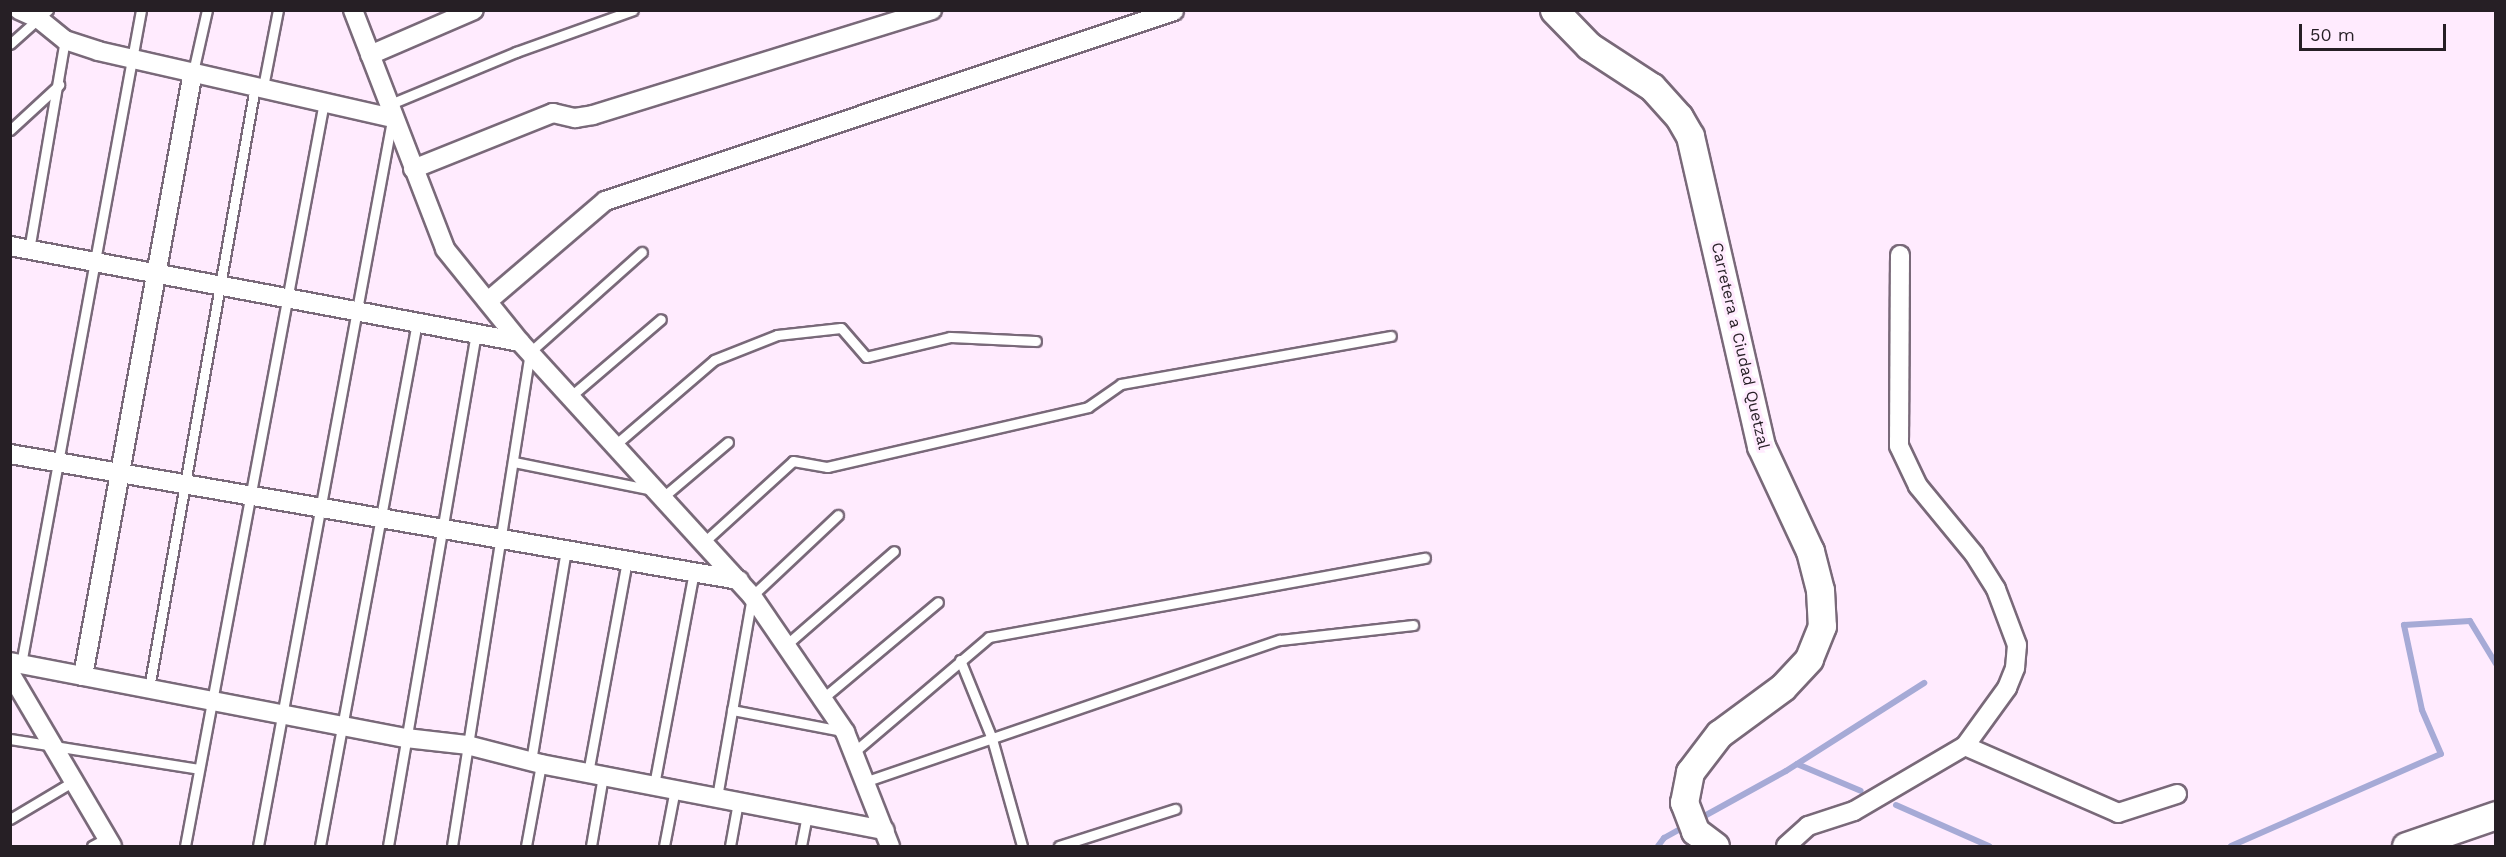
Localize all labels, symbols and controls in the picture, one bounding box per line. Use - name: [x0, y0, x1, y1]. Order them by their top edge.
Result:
- scale bar: [2302, 12, 2449, 50]
- text: 50 m: [2310, 24, 2355, 45]
- street label: Carretera a Ciudad Quetzal: [1707, 240, 1773, 452]

